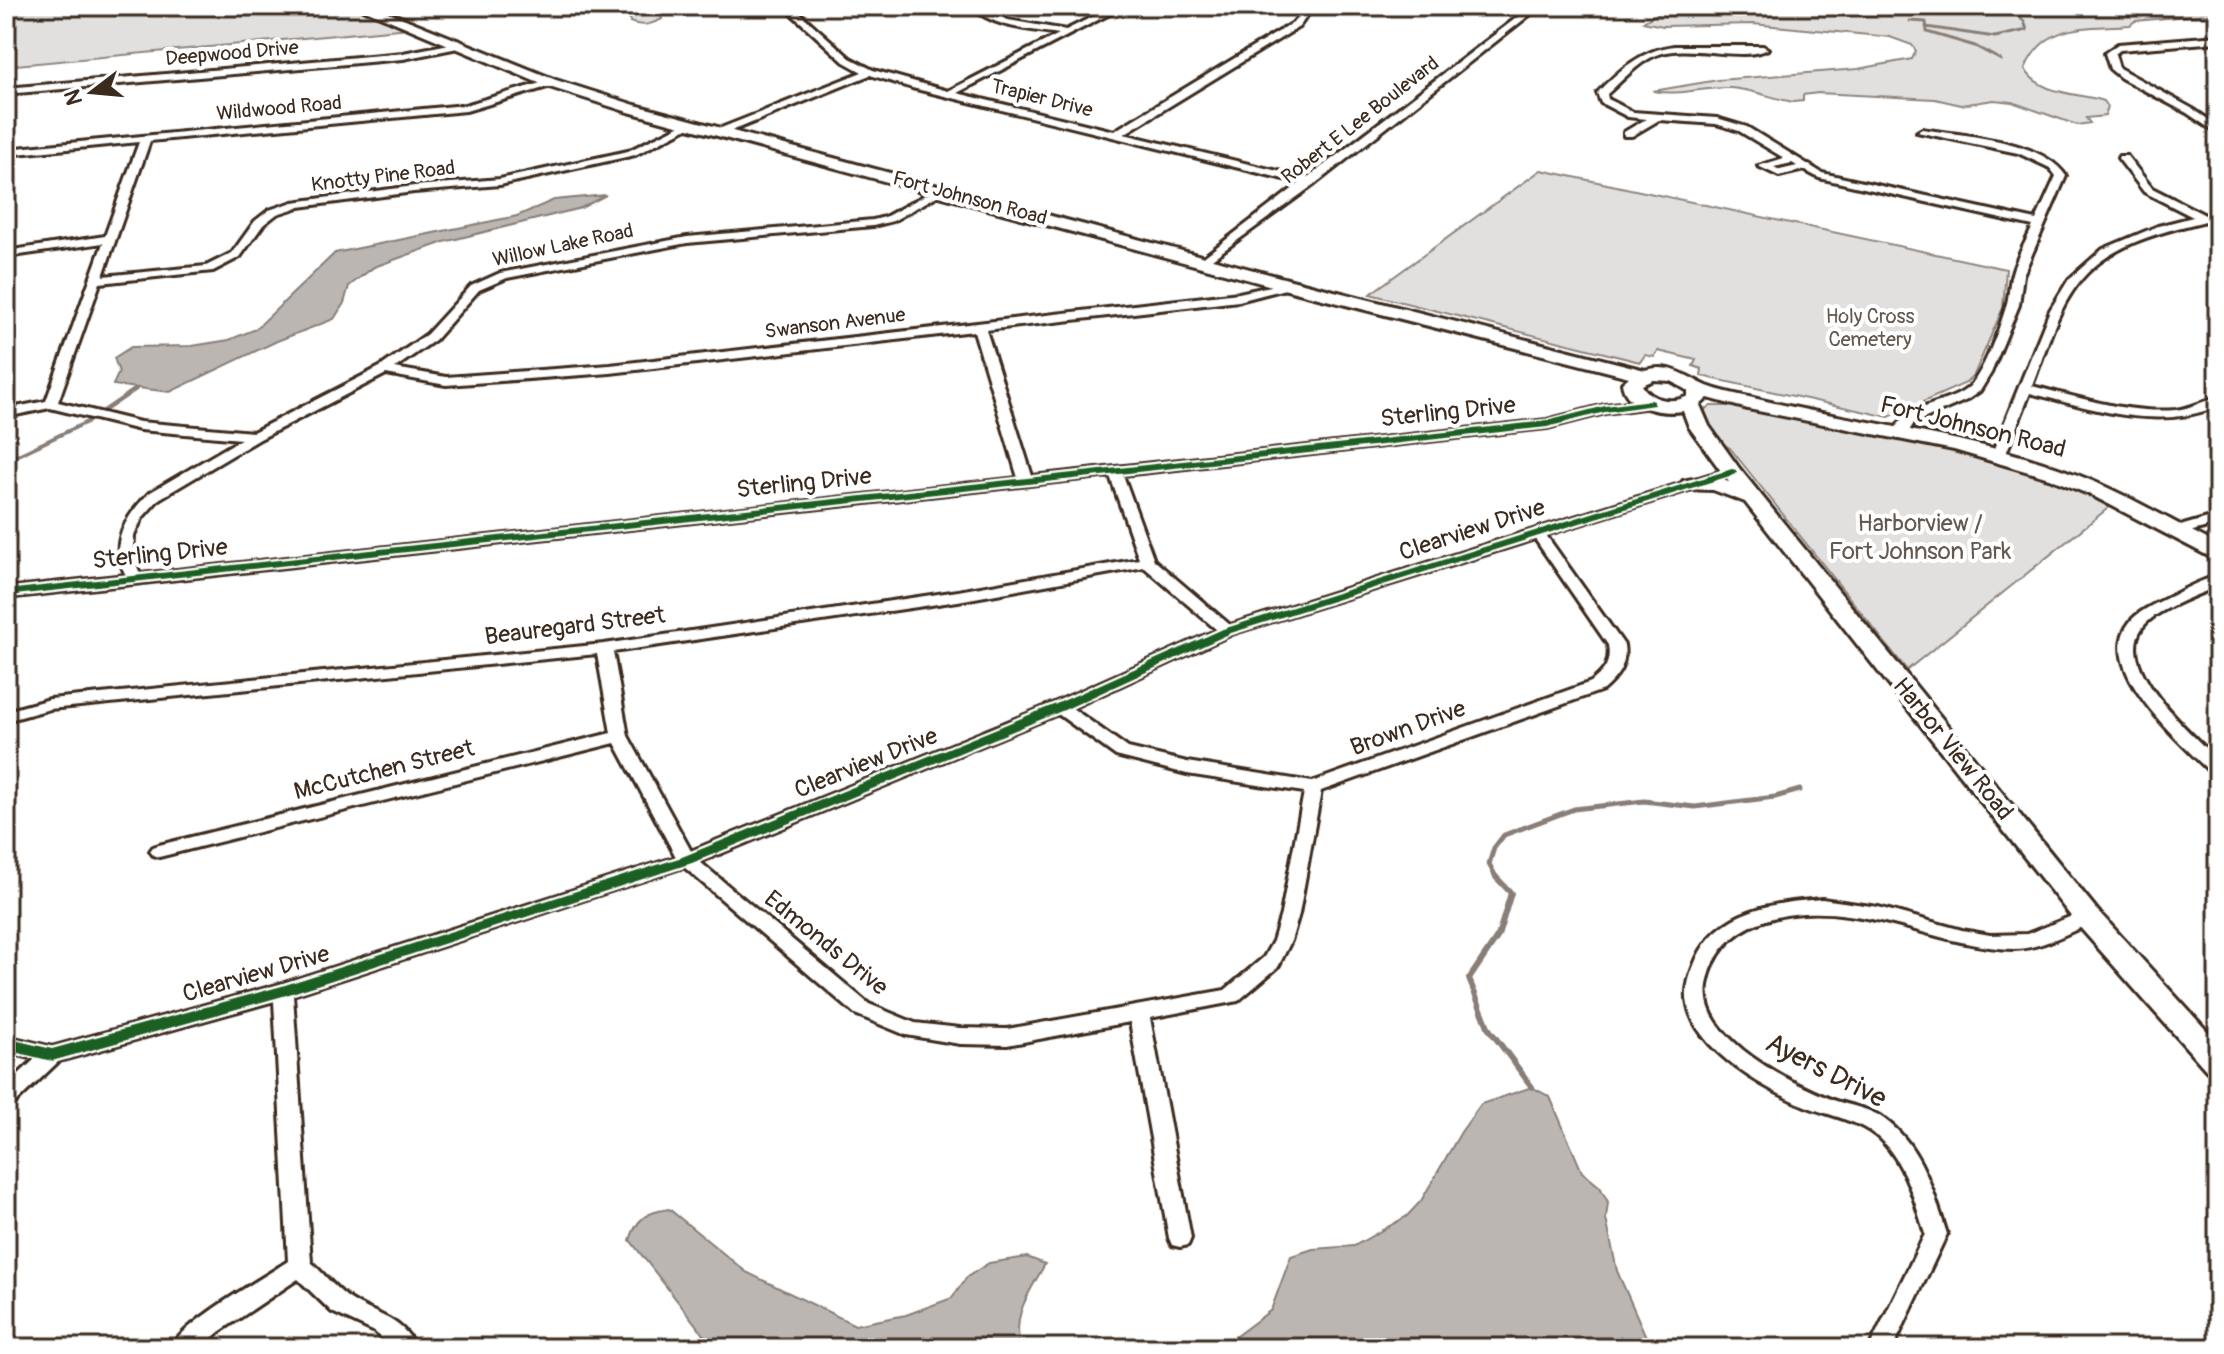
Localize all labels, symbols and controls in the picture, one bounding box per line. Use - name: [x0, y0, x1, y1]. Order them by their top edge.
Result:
- street label: Deepwood Drive: [164, 35, 300, 71]
- street label: Robert E Lee Boulevard: [1276, 51, 1444, 189]
- north arrow: [52, 52, 132, 132]
- street label: Trapier Drive: [989, 73, 1096, 123]
- text: N: [58, 86, 89, 108]
- street label: Wildwood Road: [215, 90, 343, 126]
- street label: Knotty Pine Road: [310, 155, 456, 197]
- street label: Fort Johnson Road: [890, 165, 1050, 231]
- street label: Willow Lake Road: [490, 218, 636, 272]
- street label: Swanson Avenue: [763, 302, 907, 344]
- park label: Holy Cross Cemetery: [1826, 304, 1914, 352]
- street label: Sterling Drive: [1379, 390, 1517, 434]
- street label: Fort Johnson Road: [1877, 390, 2069, 464]
- street label: Sterling Drive: [735, 461, 873, 505]
- street label: Clearview Drive: [1395, 493, 1549, 567]
- park label: Harborview / Fort Johnson Park: [1829, 509, 2011, 566]
- street label: Sterling Drive: [91, 532, 229, 576]
- street label: Beauregard Street: [483, 601, 667, 651]
- street label: Harbor View Road: [1887, 672, 2019, 826]
- street label: Brown Drive: [1346, 694, 1470, 762]
- street label: Clearview Drive: [790, 721, 942, 805]
- street label: McCutchen Street: [291, 734, 477, 806]
- street label: Edmonds Drive: [758, 884, 894, 1002]
- street label: Clearview Drive: [179, 939, 333, 1009]
- street label: Ayers Drive: [1760, 1026, 1892, 1116]

